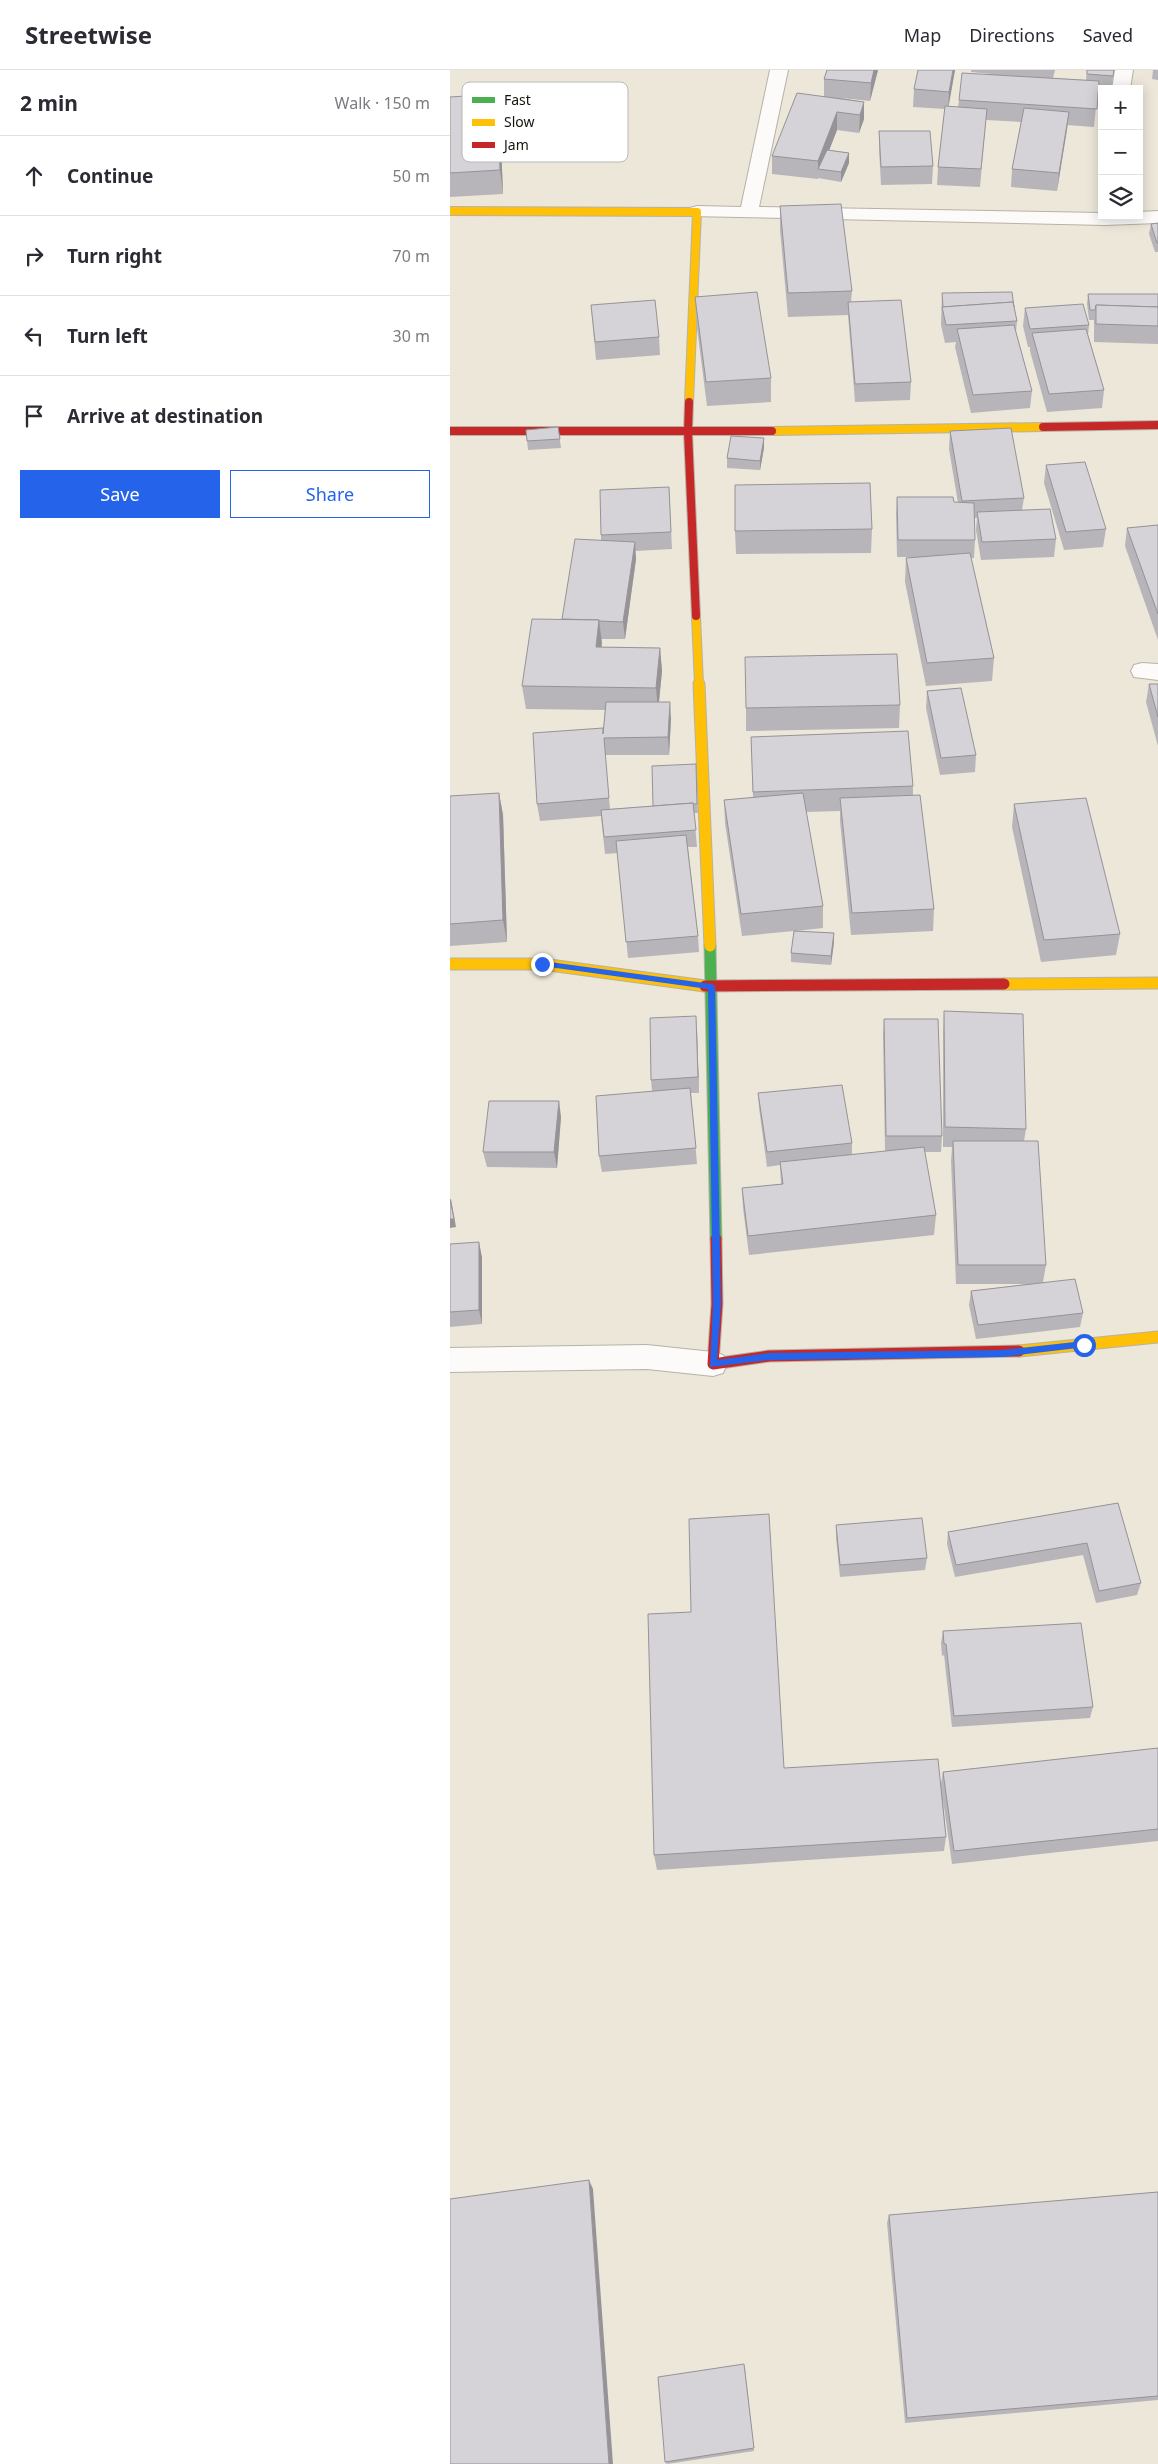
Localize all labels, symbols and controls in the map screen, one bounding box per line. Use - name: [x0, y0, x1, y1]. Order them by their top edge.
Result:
- text: Streetwise: [25, 18, 152, 51]
- text: Map: [904, 23, 941, 47]
- text: Directions: [969, 23, 1055, 47]
- text: Saved: [1083, 23, 1133, 47]
- legend: [462, 82, 628, 162]
- map controls: [1098, 85, 1143, 220]
- button: +: [1098, 85, 1143, 130]
- text: 2 min: [20, 89, 78, 117]
- text: Fast: [504, 90, 531, 109]
- text: Walk · 150 m: [335, 92, 430, 114]
- text: Slow: [504, 112, 535, 131]
- button: −: [1098, 130, 1143, 175]
- text: Jam: [502, 135, 529, 154]
- icon: ahead: [20, 162, 48, 190]
- text: Continue: [67, 163, 153, 189]
- text: 50 m: [393, 165, 430, 187]
- button: layers: [1098, 175, 1143, 220]
- icon: right: [20, 242, 48, 270]
- text: Turn right: [67, 243, 162, 269]
- text: 70 m: [393, 245, 430, 267]
- icon: left: [20, 322, 48, 350]
- text: Turn left: [67, 323, 148, 349]
- text: 30 m: [393, 325, 430, 347]
- icon: arrive: [20, 402, 48, 430]
- text: Arrive at destination: [67, 403, 263, 429]
- button: Save: [20, 470, 220, 518]
- button: Share: [230, 470, 430, 518]
- route end: [531, 953, 554, 976]
- route start: [1073, 1334, 1096, 1357]

